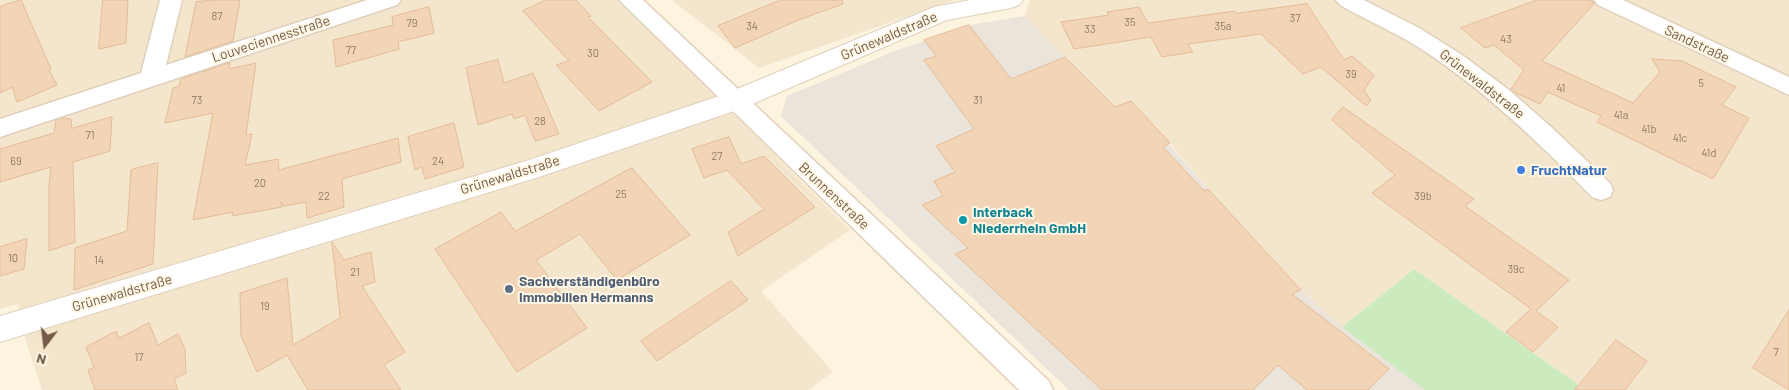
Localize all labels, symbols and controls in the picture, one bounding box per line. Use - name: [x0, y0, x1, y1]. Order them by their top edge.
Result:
- street label: Grünewaldstraße: [838, 8, 940, 64]
- house number: 87: [212, 9, 222, 23]
- house number: 37: [1290, 11, 1300, 25]
- street label: Louveciennesstraße: [210, 12, 332, 66]
- house number: 35: [1124, 15, 1136, 29]
- house number: 79: [407, 16, 417, 30]
- house number: 34: [746, 19, 758, 33]
- house number: 35a: [1215, 19, 1231, 33]
- house number: 33: [1084, 22, 1096, 36]
- street label: Sandstraße: [1662, 22, 1732, 66]
- house number: 43: [1500, 32, 1512, 46]
- house number: 77: [346, 43, 356, 57]
- house number: 30: [587, 46, 599, 60]
- street label: Grünewaldstraße: [1436, 46, 1528, 122]
- house number: 39: [1345, 67, 1357, 81]
- house number: 5: [1698, 76, 1704, 90]
- house number: 41: [1557, 81, 1565, 95]
- house number: 73: [192, 93, 202, 107]
- house number: 31: [973, 93, 983, 107]
- house number: 41a: [1614, 108, 1628, 122]
- house number: 28: [534, 114, 546, 128]
- house number: 41b: [1642, 122, 1656, 136]
- house number: 71: [85, 128, 95, 142]
- house number: 41c: [1673, 131, 1687, 145]
- house number: 41d: [1702, 146, 1716, 160]
- house number: 27: [711, 149, 723, 163]
- street label: Grünewaldstraße: [458, 152, 562, 198]
- house number: 69: [10, 154, 22, 168]
- house number: 24: [432, 154, 444, 168]
- street label: Brunnenstraße: [795, 159, 873, 233]
- place label: FruchtNatur: [1531, 162, 1607, 178]
- marker: FruchtNatur: [1515, 164, 1527, 176]
- house number: 20: [254, 176, 266, 190]
- house number: 25: [615, 187, 627, 201]
- house number: 22: [318, 189, 330, 203]
- house number: 39b: [1414, 189, 1432, 203]
- place label: Interback Niederrhein GmbH: [973, 204, 1086, 236]
- marker: Interback Niederrhein GmbH: [957, 214, 969, 226]
- house number: 10: [8, 251, 18, 265]
- house number: 14: [94, 253, 104, 267]
- house number: 39c: [1507, 262, 1525, 276]
- house number: 21: [350, 265, 360, 279]
- street label: Grünewaldstraße: [70, 271, 174, 315]
- place label: Sachverständigenbüro Immobilien Hermanns: [519, 273, 660, 306]
- marker: Sachverständigenbüro Immobilien Hermanns: [503, 283, 515, 295]
- house number: 19: [260, 299, 270, 313]
- north arrow: [20, 320, 70, 370]
- house number: 7: [1773, 345, 1779, 359]
- house number: 17: [134, 350, 144, 364]
- text: N: [34, 351, 48, 369]

